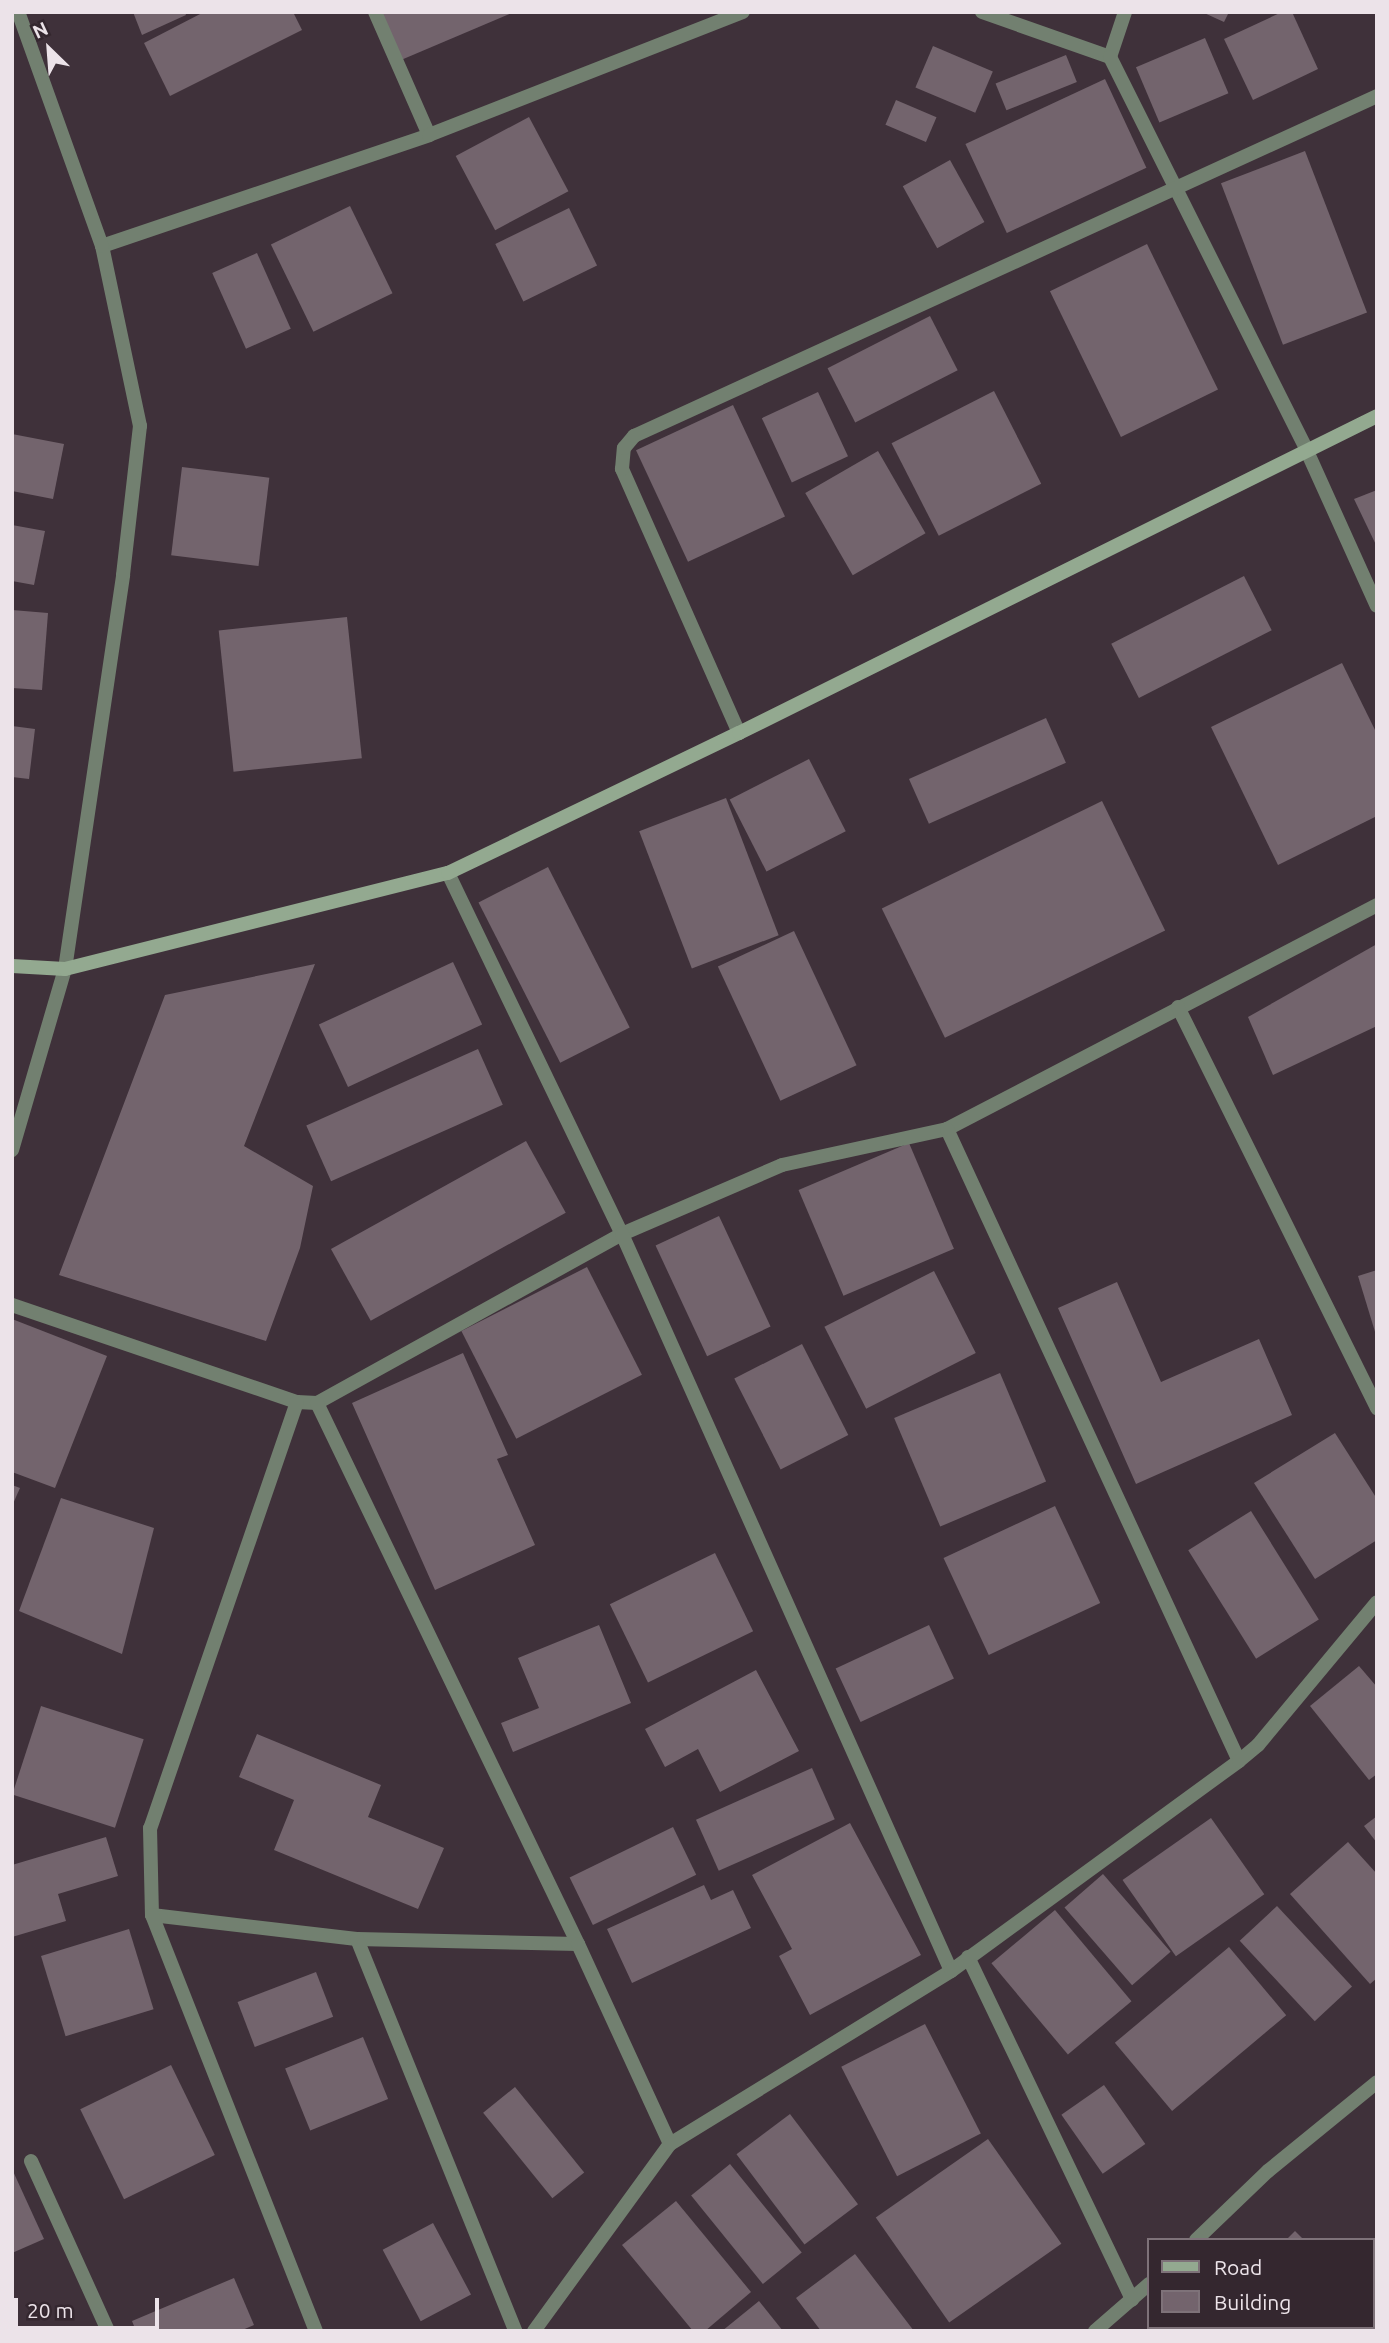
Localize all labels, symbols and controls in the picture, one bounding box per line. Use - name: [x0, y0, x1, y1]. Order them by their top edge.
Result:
- north arrow: [14, 14, 84, 84]
- text: N: [29, 17, 51, 43]
- legend: [1148, 2238, 1375, 2329]
- text: Road: [1214, 2255, 1262, 2279]
- scale bar: [18, 2284, 163, 2328]
- text: Building: [1214, 2290, 1291, 2314]
- text: 20 m: [27, 2298, 74, 2322]

